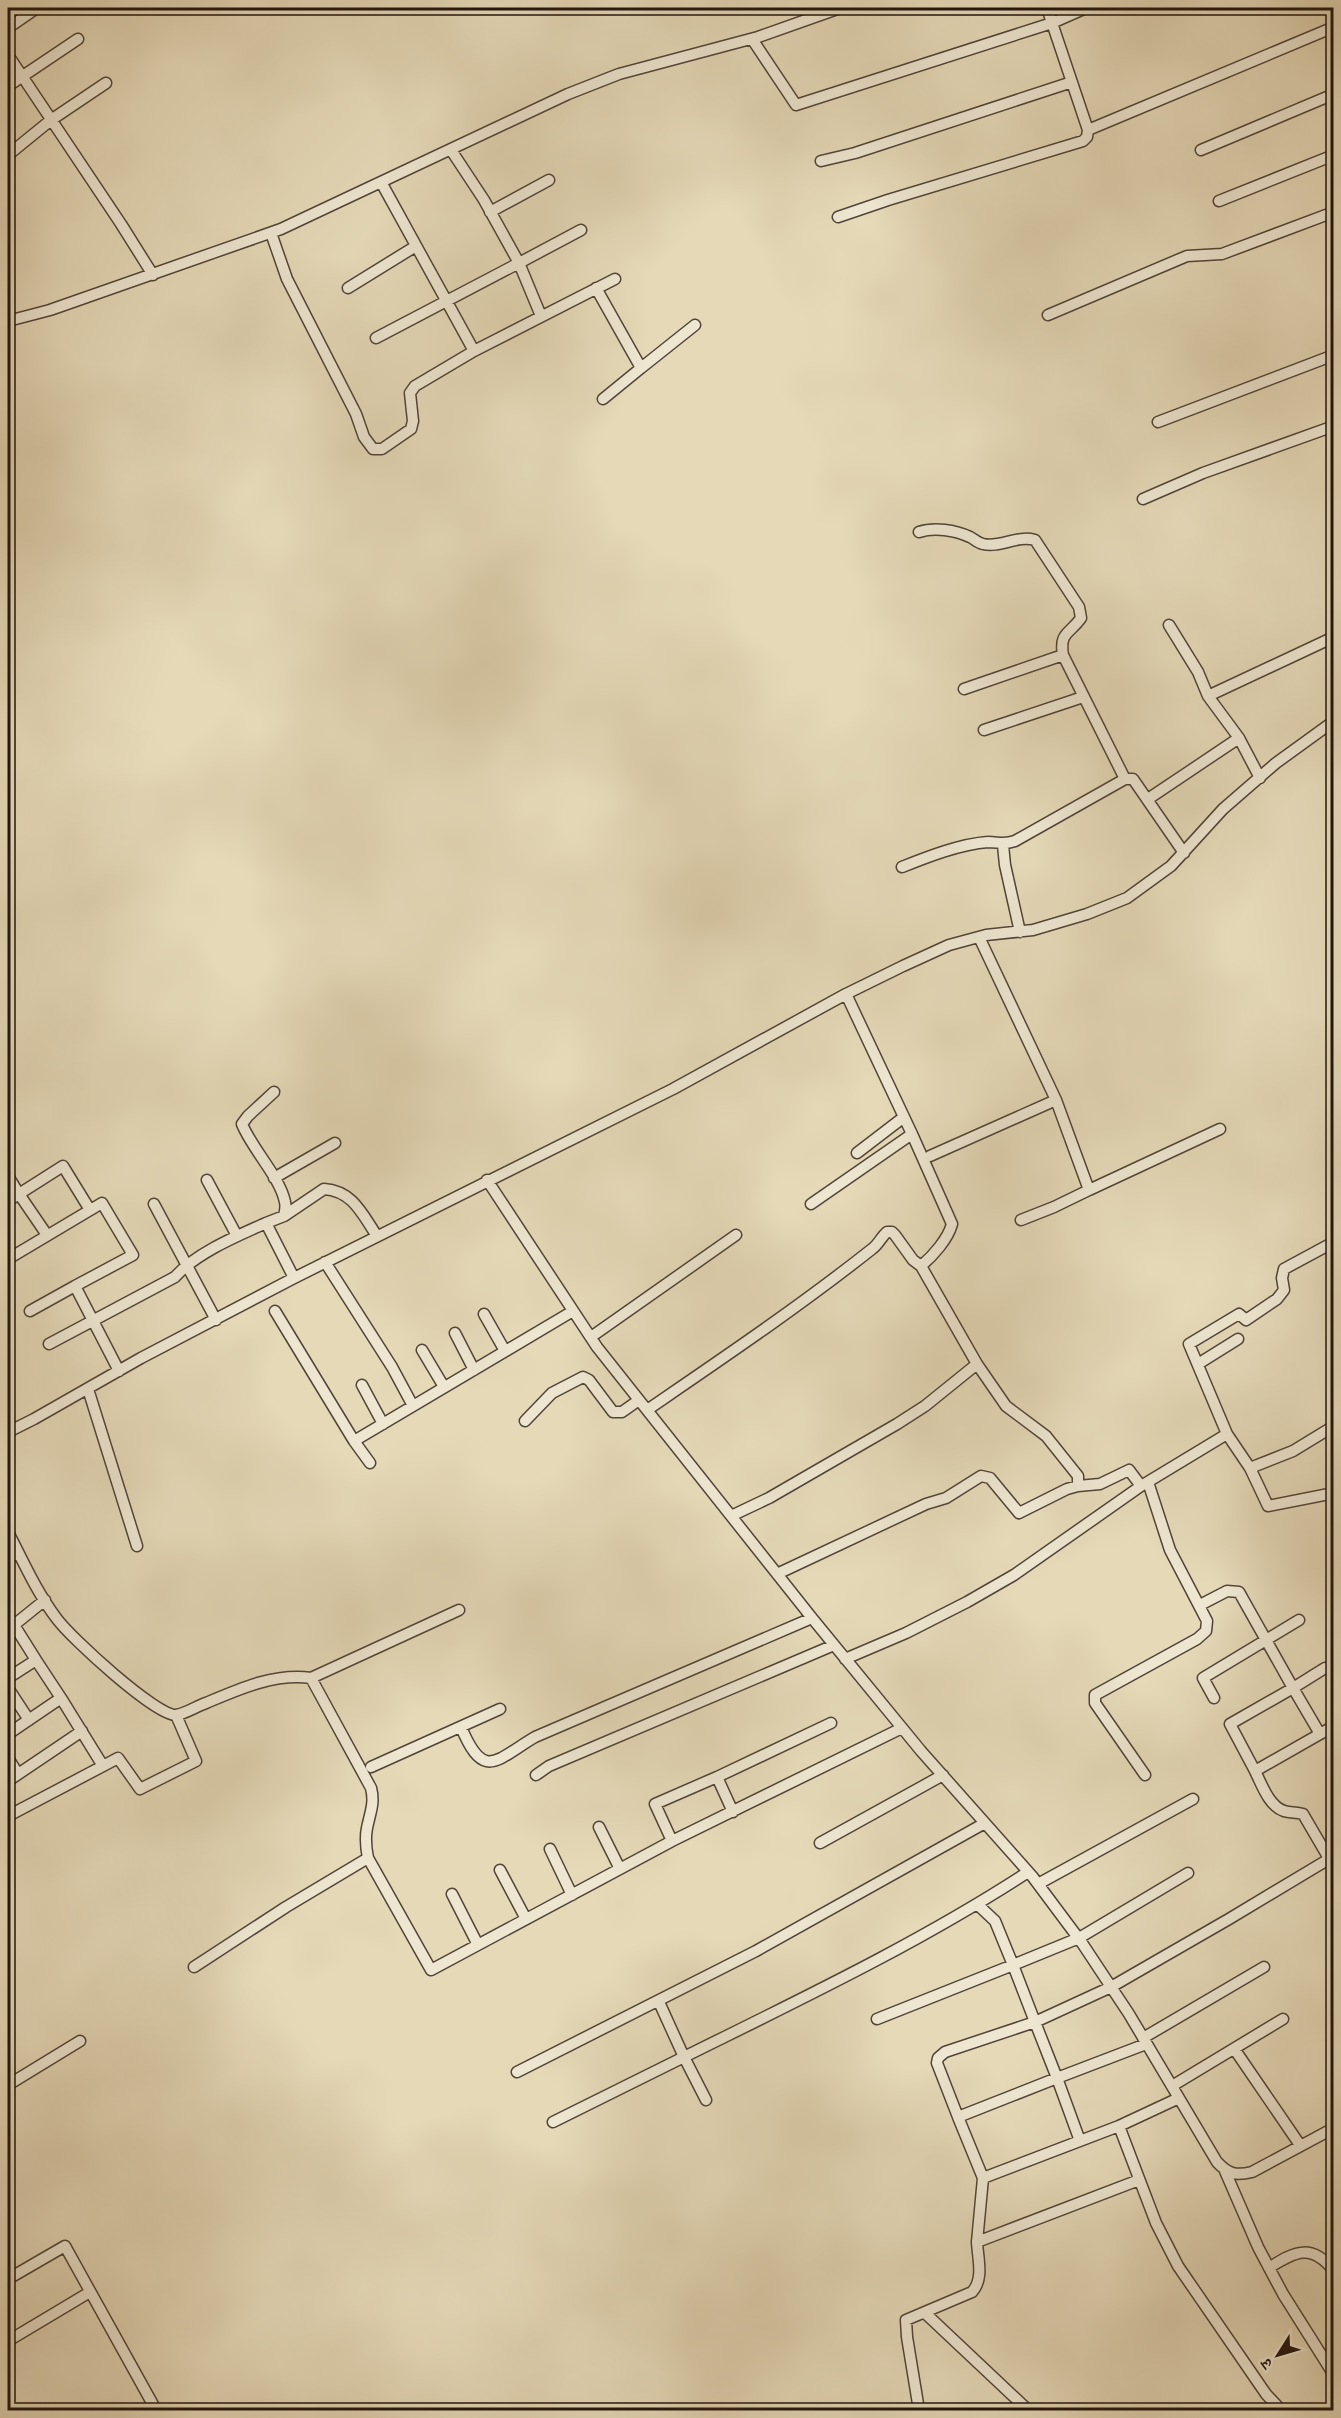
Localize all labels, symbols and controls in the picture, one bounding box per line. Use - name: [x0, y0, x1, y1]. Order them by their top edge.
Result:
- north arrow: [1248, 2325, 1308, 2385]
- text: उ: [1258, 2353, 1277, 2372]

